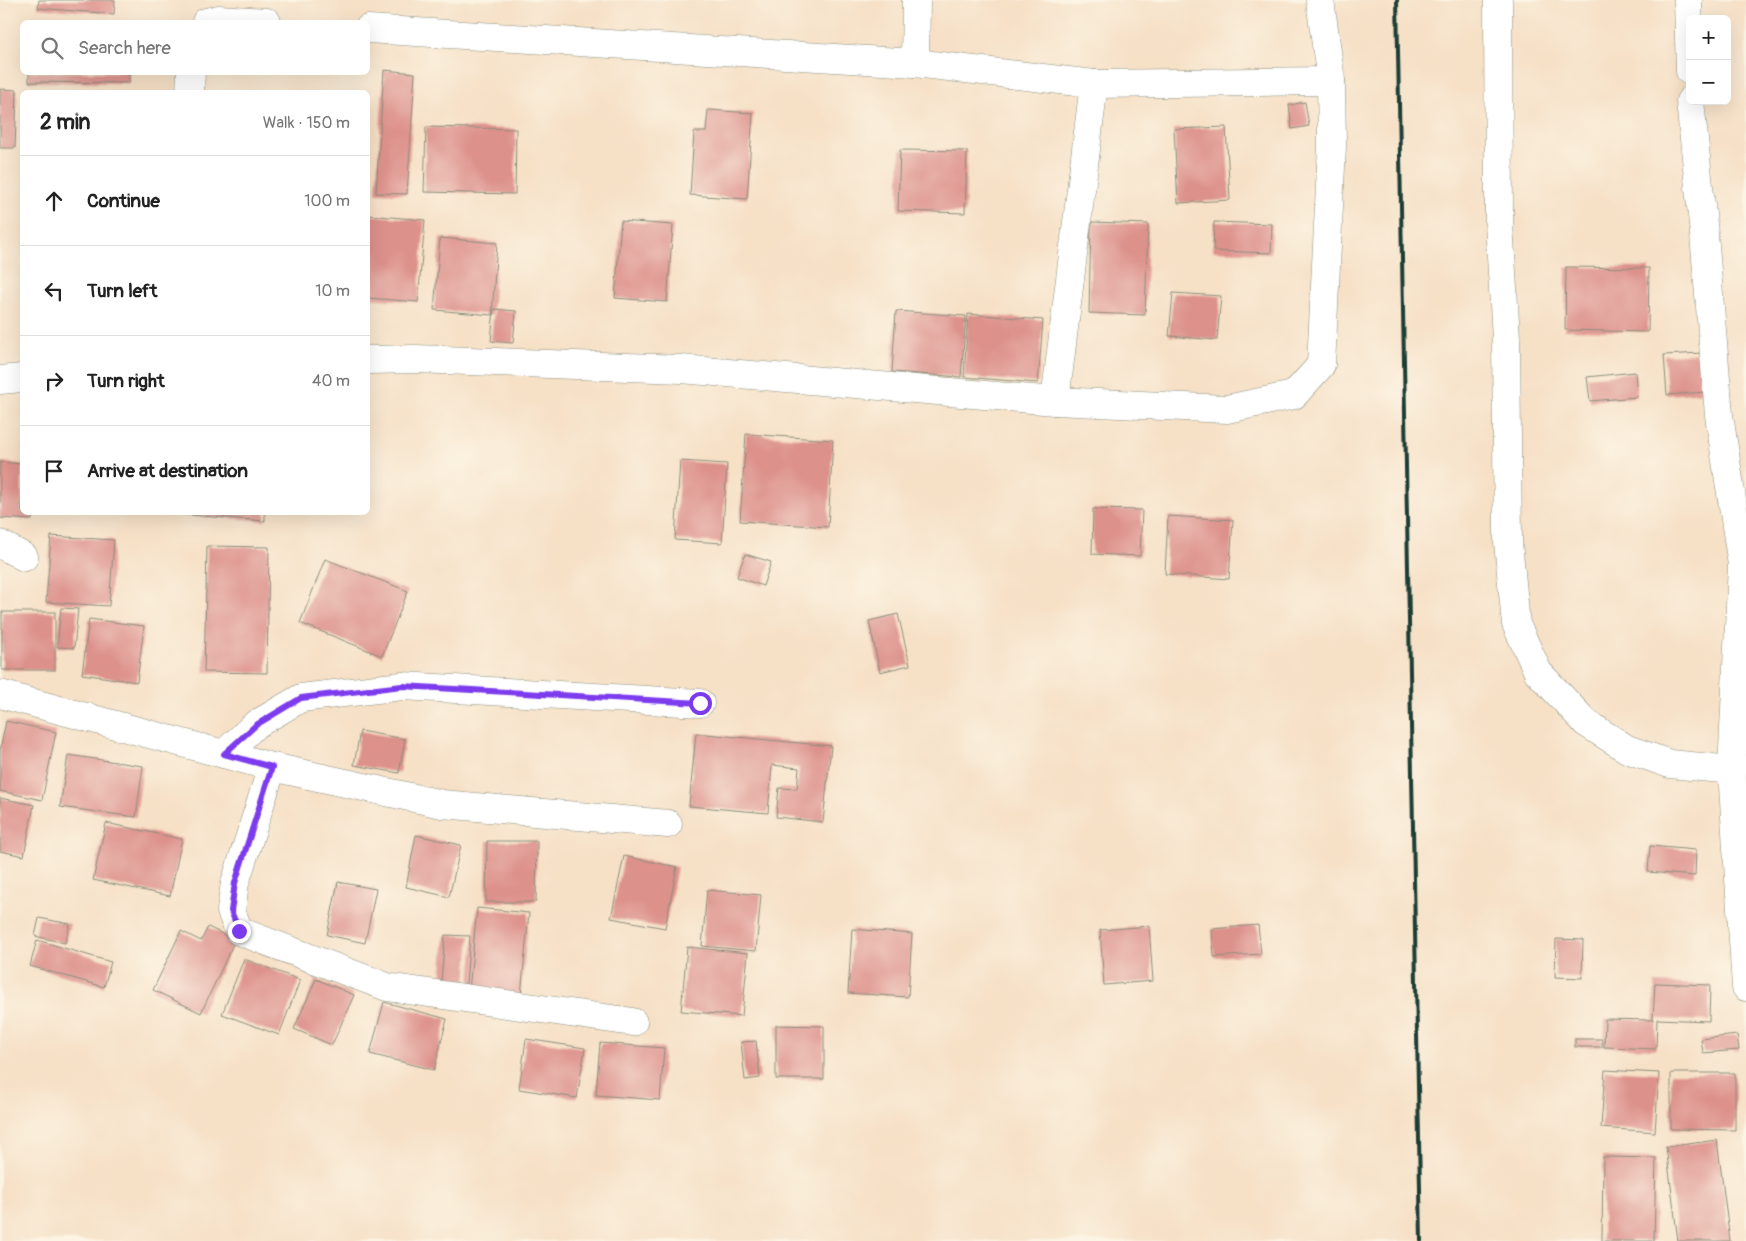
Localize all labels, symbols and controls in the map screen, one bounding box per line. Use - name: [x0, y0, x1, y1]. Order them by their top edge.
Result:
- map controls: [1686, 15, 1731, 105]
- button: +: [1686, 15, 1731, 60]
- search box: [20, 20, 370, 75]
- icon: search: [38, 34, 66, 62]
- text: Search here: [78, 36, 171, 60]
- button: −: [1686, 60, 1731, 105]
- text: 2 min: [40, 109, 90, 136]
- text: Walk · 150 m: [263, 113, 350, 133]
- icon: ahead: [40, 187, 68, 215]
- text: Continue: [87, 189, 160, 213]
- text: 100 m: [304, 191, 350, 211]
- icon: left: [40, 277, 68, 305]
- text: Turn left: [87, 279, 157, 303]
- text: 10 m: [315, 281, 350, 301]
- icon: right: [40, 367, 68, 395]
- text: Turn right: [87, 369, 165, 393]
- text: 40 m: [312, 371, 350, 391]
- icon: arrive: [40, 457, 68, 485]
- text: Arrive at destination: [87, 459, 248, 483]
- route start: [689, 692, 712, 715]
- route end: [228, 920, 251, 943]

